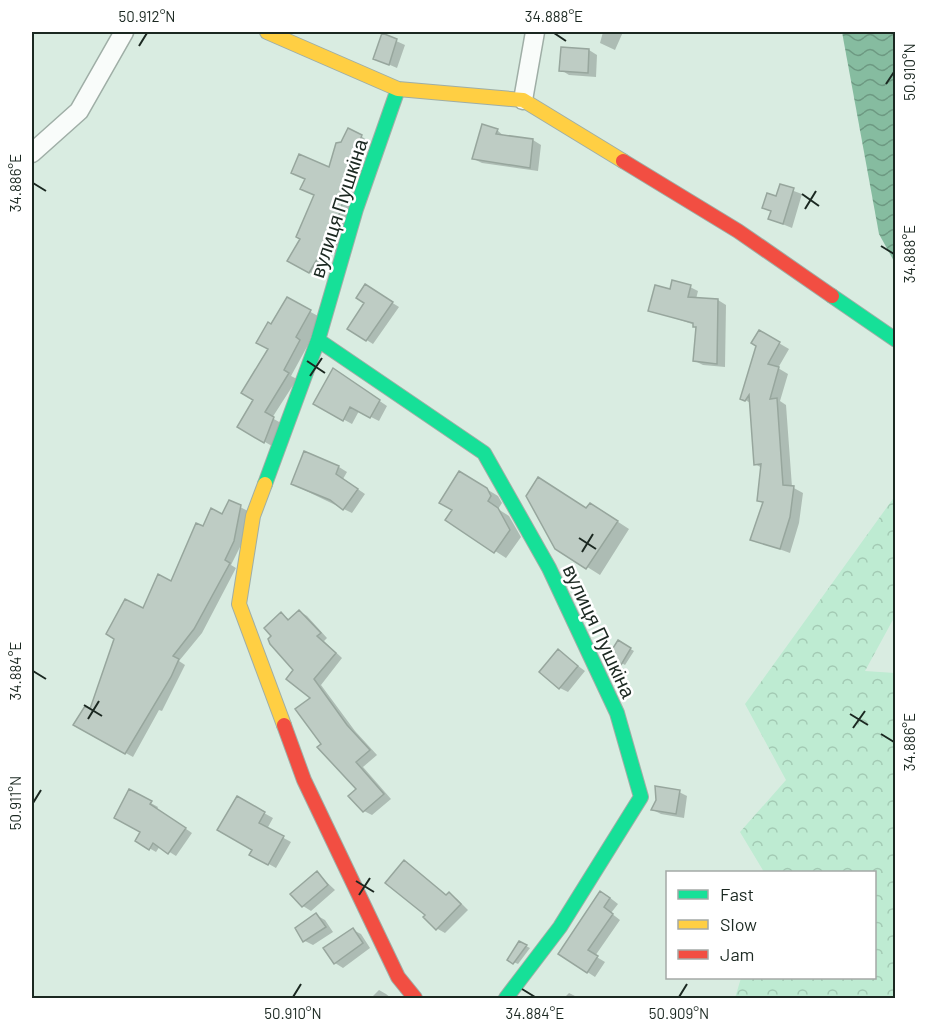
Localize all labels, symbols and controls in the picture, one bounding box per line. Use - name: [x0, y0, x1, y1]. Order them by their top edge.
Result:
- text: 50.912°N: [118, 7, 176, 25]
- text: 34.888°E: [525, 7, 583, 25]
- text: 50.910°N: [900, 43, 918, 101]
- street label: вулиця Пушкіна: [304, 135, 372, 280]
- text: 34.886°E: [6, 154, 24, 212]
- text: 34.888°E: [900, 225, 918, 283]
- street label: вулиця Пушкіна: [559, 560, 642, 702]
- text: 34.884°E: [6, 642, 24, 700]
- text: 34.886°E: [900, 713, 918, 771]
- text: 50.911°N: [6, 776, 24, 830]
- legend: [666, 871, 876, 979]
- text: Fast: [720, 883, 754, 905]
- text: Slow: [720, 913, 757, 935]
- text: Jam: [720, 943, 754, 965]
- text: 50.910°N: [264, 1004, 322, 1022]
- text: 34.884°E: [506, 1004, 564, 1022]
- text: 50.909°N: [649, 1004, 709, 1022]

